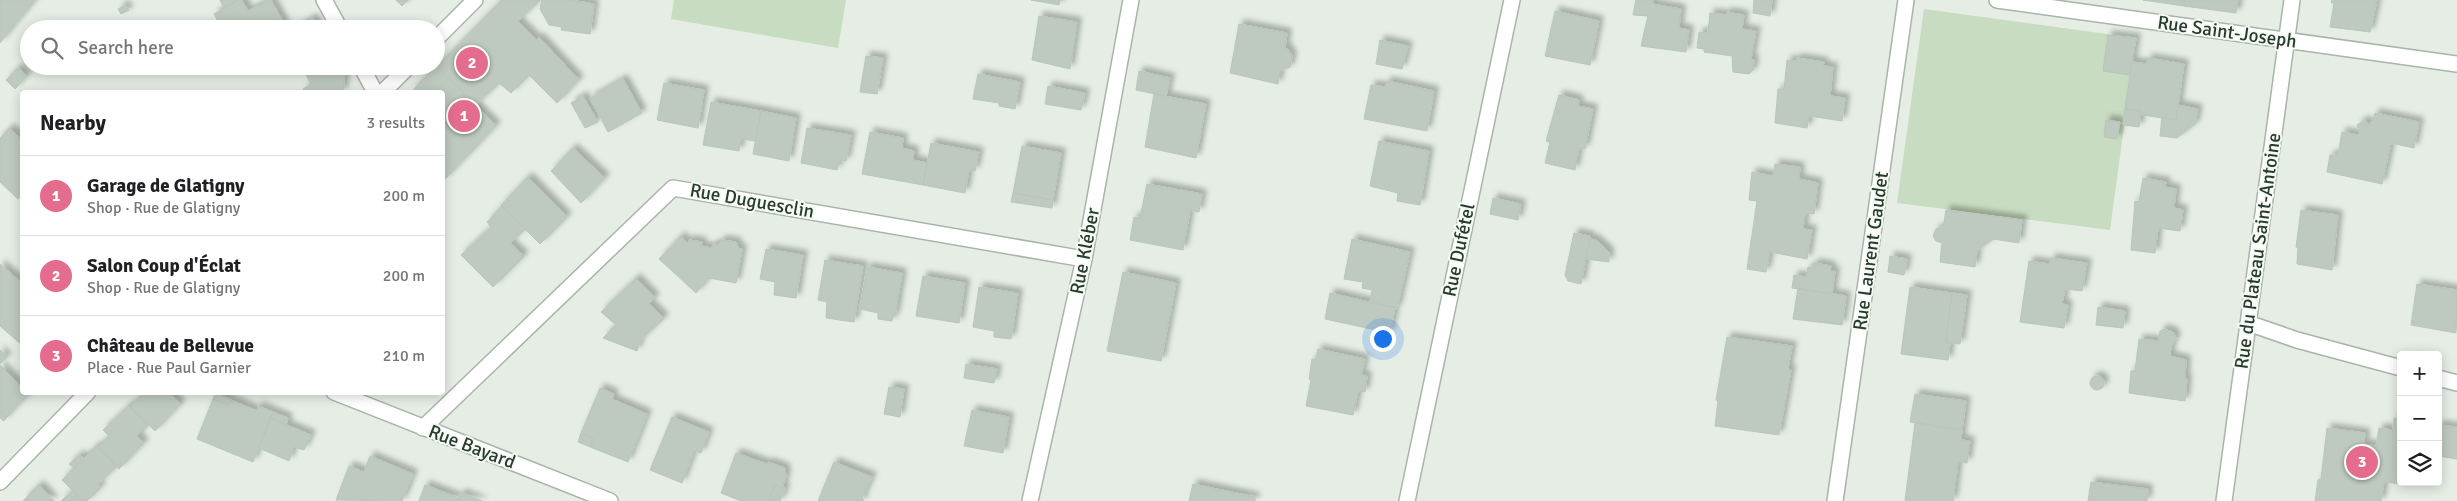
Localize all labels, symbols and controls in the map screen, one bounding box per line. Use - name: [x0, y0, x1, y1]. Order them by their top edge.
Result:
- street label: Rue Saint-Joseph: [2156, 10, 2298, 54]
- search box: [20, 20, 445, 75]
- icon: search: [38, 34, 66, 62]
- text: Search here: [78, 36, 174, 60]
- pin: 2: [456, 44, 488, 82]
- pin: 1: [448, 97, 480, 135]
- text: Nearby: [40, 110, 106, 136]
- text: 3 results: [366, 113, 425, 133]
- street label: Rue du Plateau Saint-Antoine: [2230, 131, 2286, 371]
- street label: Rue Laurent Gaudet: [1848, 169, 1894, 332]
- text: Garage de Glatigny: [87, 174, 245, 198]
- street label: Rue Duguesclin: [688, 178, 816, 224]
- text: 1: [52, 186, 60, 206]
- text: 200 m: [383, 186, 425, 206]
- text: Shop · Rue de Glatigny: [87, 198, 240, 218]
- street label: Rue Dufétel: [1437, 201, 1481, 299]
- street label: Rue Kléber: [1065, 206, 1105, 296]
- text: Salon Coup d'Éclat: [87, 254, 241, 278]
- text: 2: [52, 266, 60, 286]
- text: 200 m: [383, 266, 425, 286]
- text: Shop · Rue de Glatigny: [87, 278, 240, 298]
- your location: [1370, 326, 1396, 352]
- text: Château de Bellevue: [87, 334, 254, 358]
- text: 3: [52, 346, 60, 366]
- text: 210 m: [383, 346, 425, 366]
- map controls: [2397, 351, 2442, 486]
- button: +: [2397, 351, 2442, 396]
- text: Place · Rue Paul Garnier: [87, 358, 251, 378]
- button: −: [2397, 396, 2442, 441]
- street label: Rue Bayard: [425, 419, 519, 475]
- button: layers: [2397, 441, 2442, 486]
- pin: 3: [2346, 443, 2378, 481]

